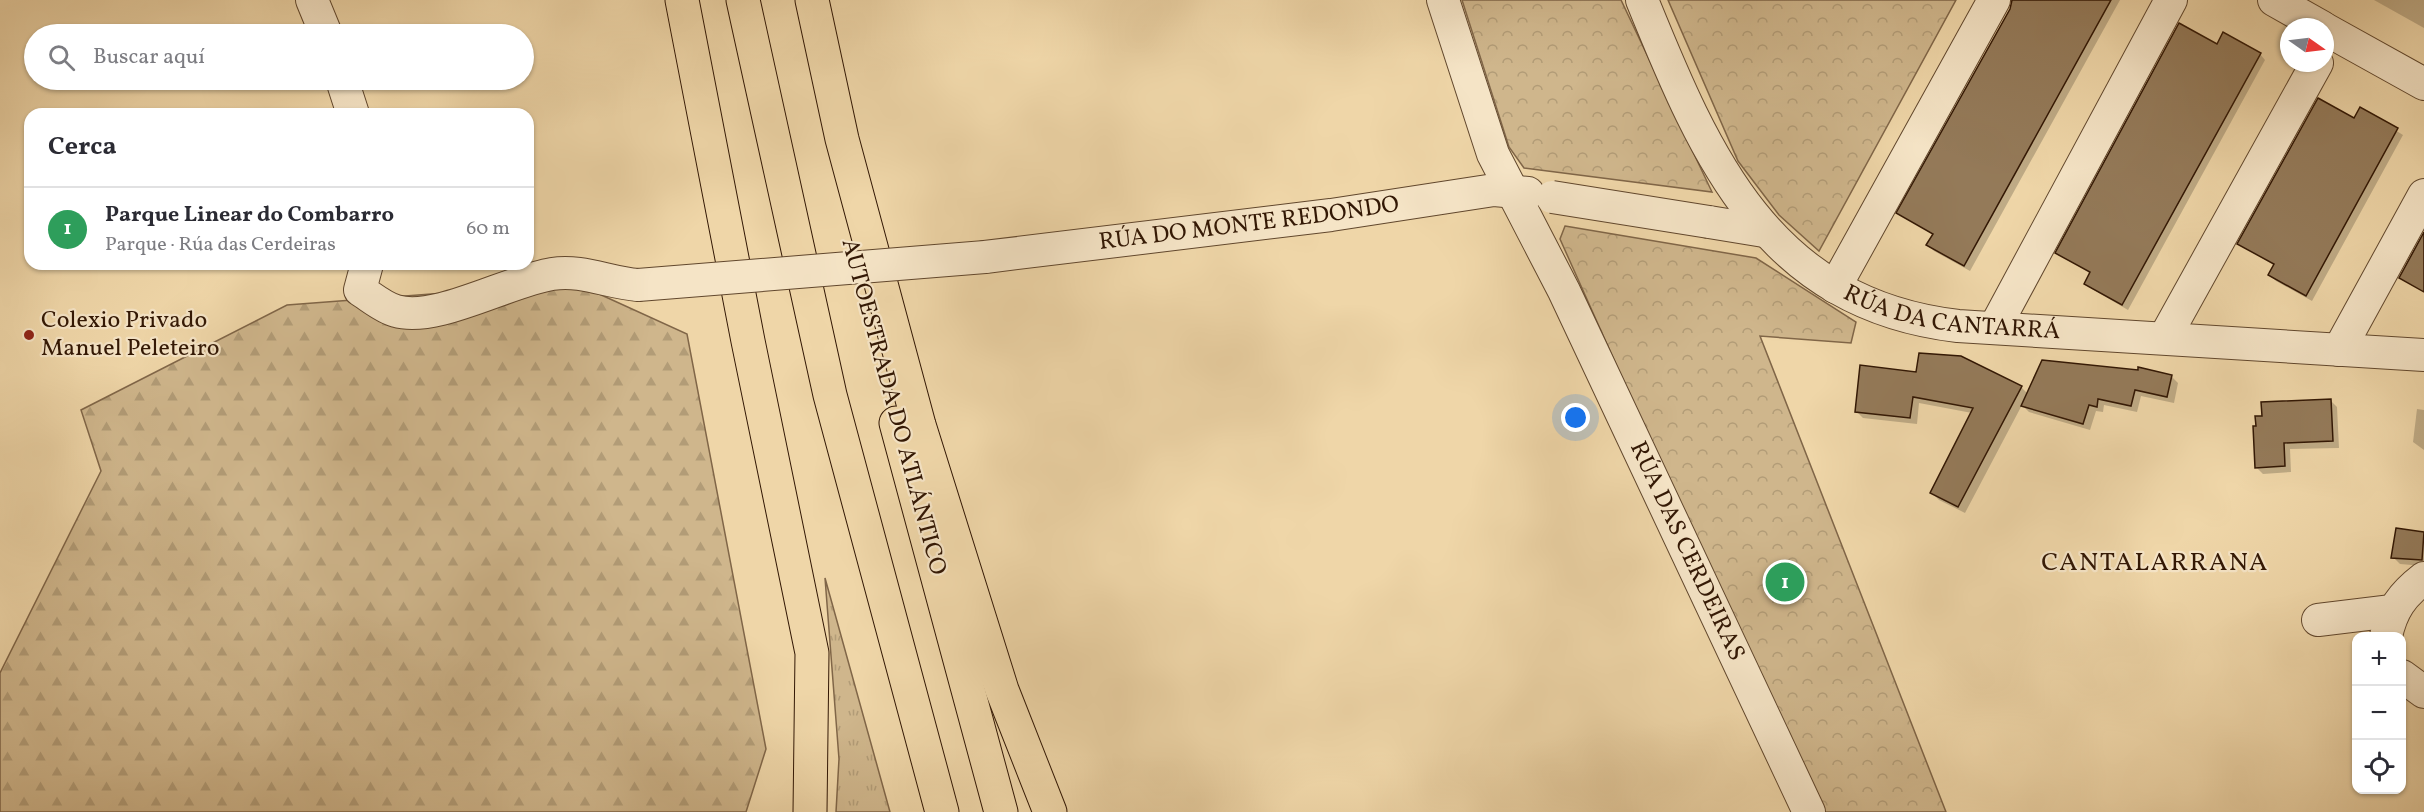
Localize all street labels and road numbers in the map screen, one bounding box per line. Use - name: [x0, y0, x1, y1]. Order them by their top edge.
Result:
- street label: RÚA DO MONTE REDONDO: [1097, 188, 1401, 260]
- street label: AUTOESTRADA DO ATLÁNTICO: [832, 235, 954, 579]
- street label: RÚA DA CANTARRÁ: [1837, 277, 2061, 349]
- street label: RÚA DAS CERDEIRAS: [1620, 436, 1753, 667]

